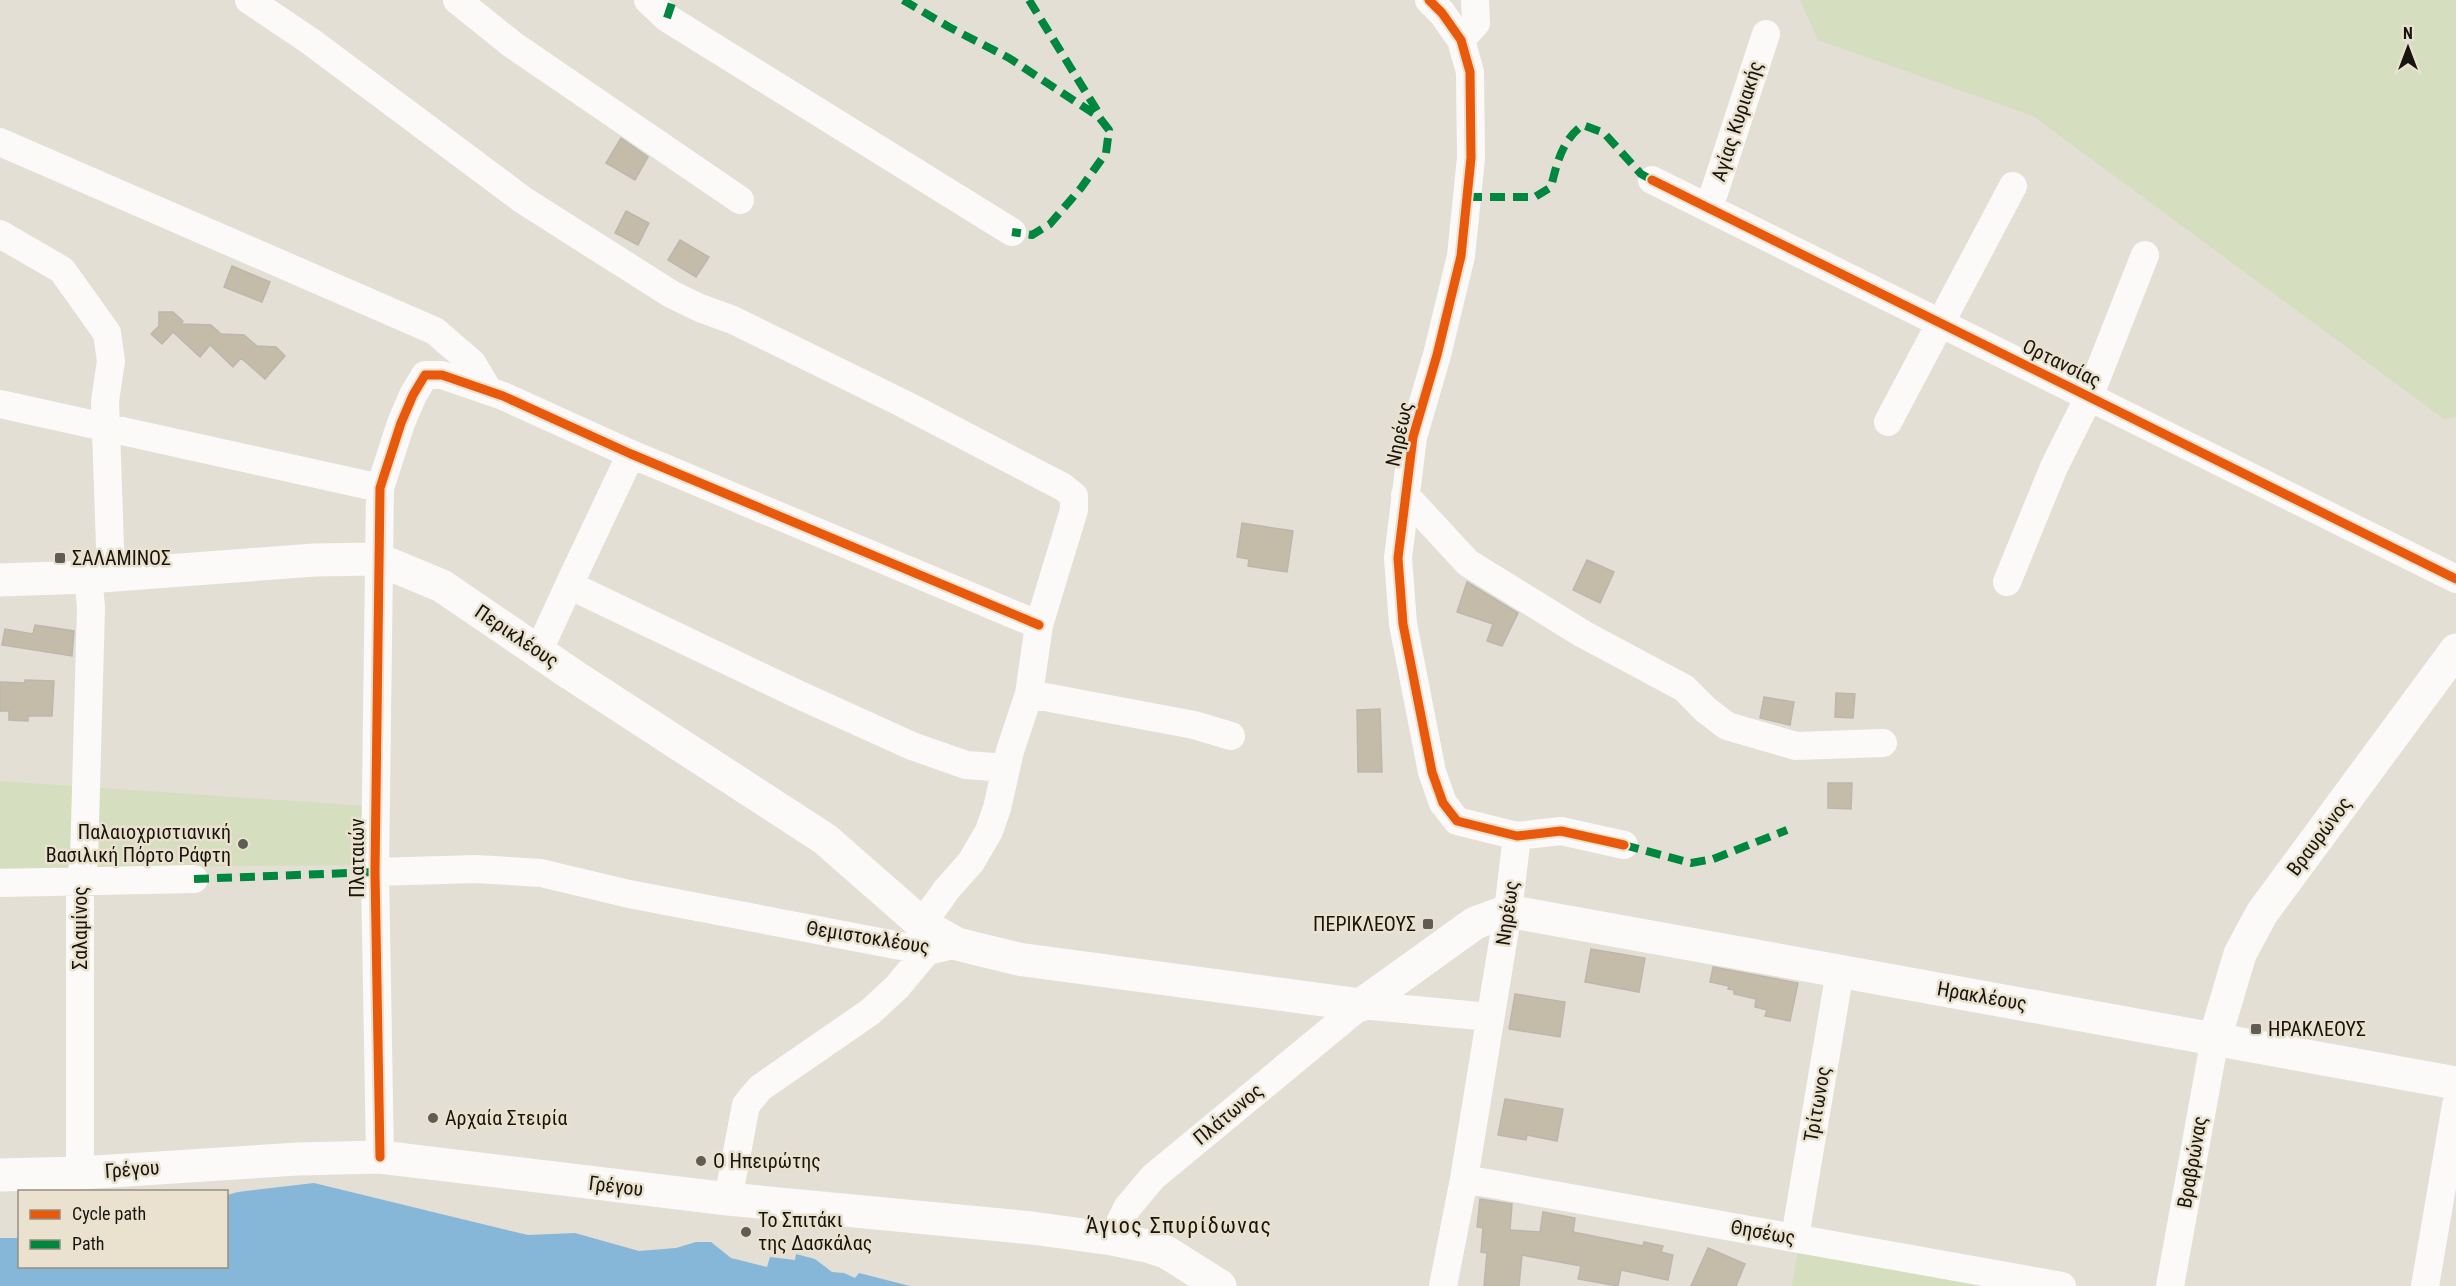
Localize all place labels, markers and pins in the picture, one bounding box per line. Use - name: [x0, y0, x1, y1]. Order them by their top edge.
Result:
- place label: ΣΑΛΑΜΙΝΟΣ: [72, 546, 171, 570]
- marker: ΣΑΛΑΜΙΝΟΣ: [53, 551, 67, 565]
- place label: Παλαιοχριστιανική Βασιλική Πόρτο Ράφτη: [46, 820, 231, 867]
- marker: Παλαιοχριστιανική Βασιλική Πόρτο Ράφτη: [236, 837, 250, 851]
- place label: ΠΕΡΙΚΛΕΟΥΣ: [1313, 912, 1416, 936]
- marker: ΠΕΡΙΚΛΕΟΥΣ: [1421, 917, 1435, 931]
- place label: ΗΡΑΚΛΕΟΥΣ: [2268, 1017, 2366, 1041]
- marker: ΗΡΑΚΛΕΟΥΣ: [2249, 1022, 2263, 1036]
- place label: Αρχαία Στειρία: [445, 1106, 567, 1130]
- marker: Αρχαία Στειρία: [426, 1111, 440, 1125]
- place label: Ο Ηπειρώτης: [713, 1149, 821, 1173]
- marker: Ο Ηπειρώτης: [694, 1154, 708, 1168]
- place label: Το Σπιτάκι της Δασκάλας: [758, 1208, 872, 1255]
- marker: Το Σπιτάκι της Δασκάλας: [739, 1225, 753, 1239]

